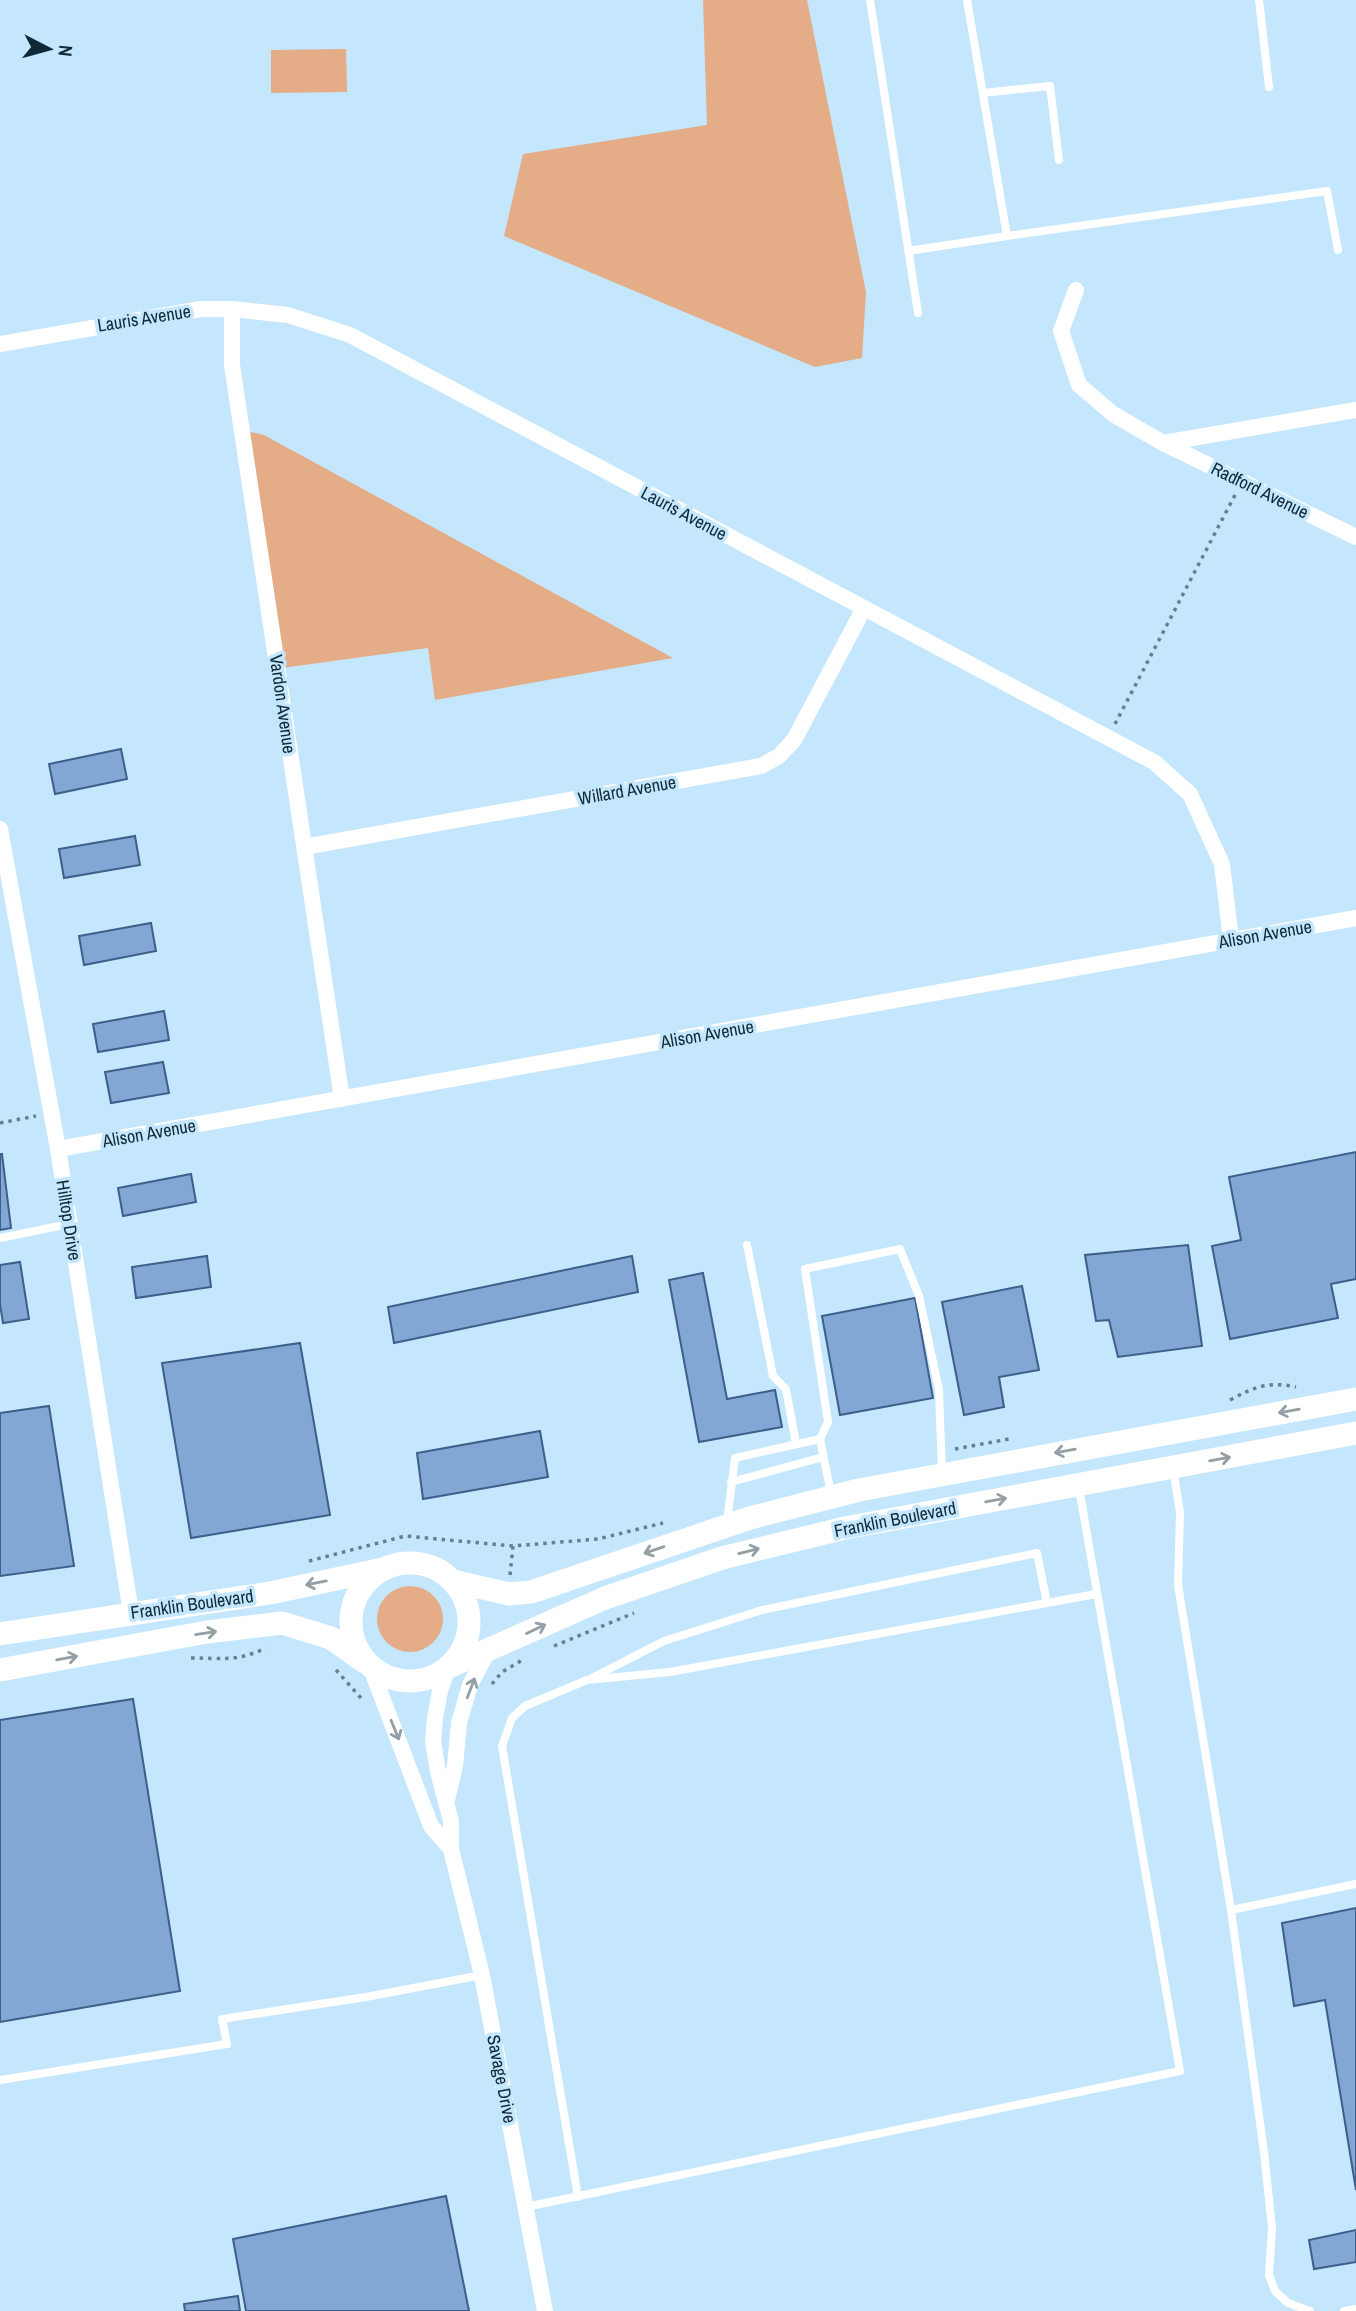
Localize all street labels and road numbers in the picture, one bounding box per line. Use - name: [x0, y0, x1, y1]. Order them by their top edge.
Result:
- street label: Lauris Avenue: [96, 298, 192, 338]
- street label: Radford Avenue: [1207, 456, 1313, 524]
- street label: Lauris Avenue: [637, 480, 731, 546]
- street label: Vardon Avenue: [264, 653, 302, 755]
- street label: Willard Avenue: [576, 769, 678, 811]
- street label: Alison Avenue: [1215, 914, 1314, 955]
- street label: Alison Avenue: [657, 1014, 756, 1055]
- street label: Alison Avenue: [99, 1113, 198, 1154]
- street label: Hilltop Drive: [50, 1178, 88, 1262]
- street label: Franklin Boulevard: [832, 1495, 958, 1543]
- street label: Franklin Boulevard: [129, 1583, 255, 1625]
- street label: Savage Drive: [481, 2033, 523, 2125]

